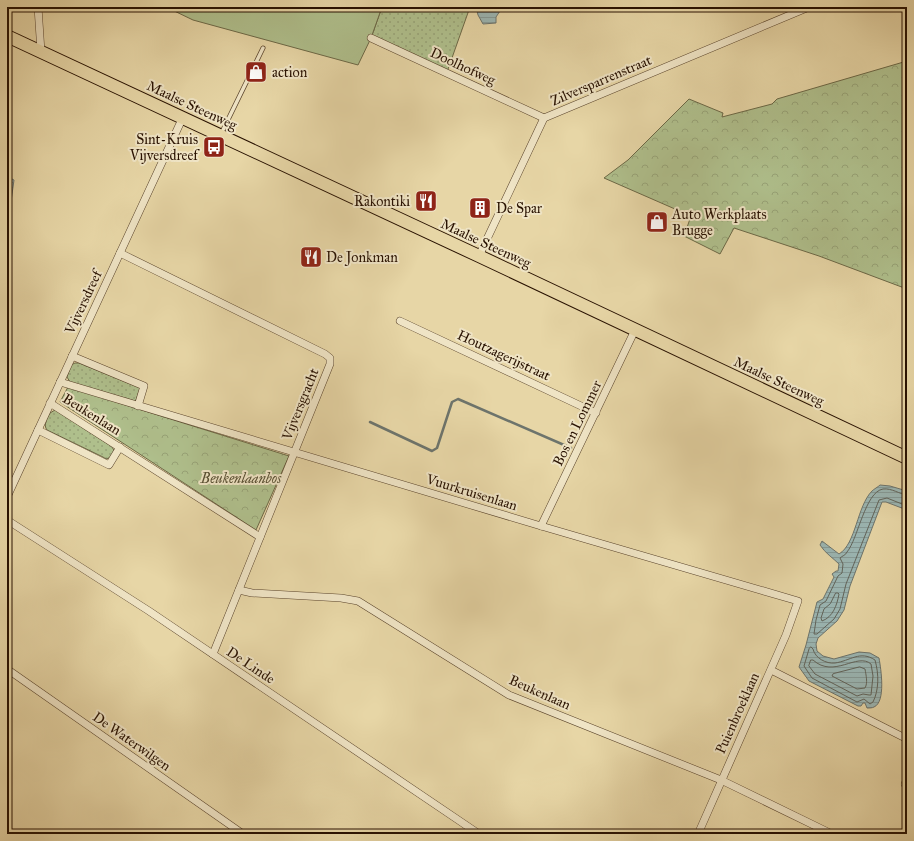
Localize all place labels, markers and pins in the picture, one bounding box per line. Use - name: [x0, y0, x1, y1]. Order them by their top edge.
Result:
- shop icon: action: [243, 59, 269, 85]
- place label: action: [272, 64, 308, 81]
- place label: Sint-Kruis Vijversdreef: [129, 131, 200, 164]
- bus stop icon: Sint-Kruis Vijversdreef: [201, 134, 227, 160]
- restaurant icon: Rakontiki: [413, 188, 439, 214]
- place label: Rakontiki: [354, 193, 410, 210]
- building icon: De Spar: [467, 195, 493, 221]
- place label: De Spar: [496, 200, 543, 217]
- place label: Auto Werkplaats Brugge: [671, 206, 767, 239]
- shop icon: Auto Werkplaats Brugge: [644, 209, 670, 235]
- restaurant icon: De Jonkman: [298, 244, 324, 270]
- place label: De Jonkman: [326, 249, 398, 267]

